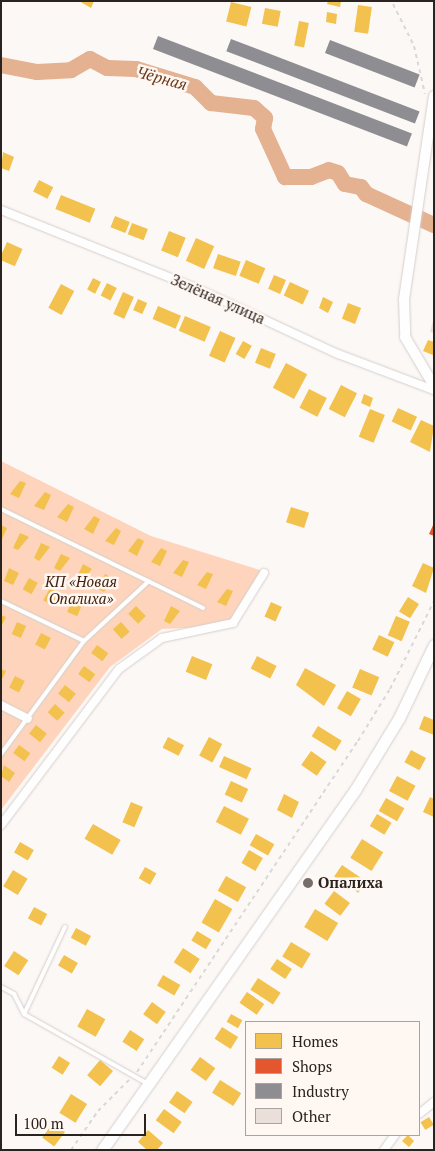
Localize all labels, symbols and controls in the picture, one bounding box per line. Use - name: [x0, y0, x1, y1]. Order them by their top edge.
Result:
- water label: Чёрная: [135, 62, 189, 94]
- street label: Зелёная улица: [168, 270, 268, 328]
- park label: КП «Новая Опалиха»: [45, 572, 117, 607]
- place label: Опалиха: [318, 874, 383, 892]
- marker: Опалиха: [302, 877, 314, 889]
- legend: [245, 1021, 420, 1136]
- text: Homes: [292, 1031, 338, 1051]
- text: Shops: [292, 1056, 332, 1076]
- text: Industry: [292, 1081, 349, 1101]
- scale bar: [18, 1104, 149, 1136]
- text: Other: [292, 1106, 331, 1126]
- text: 100 m: [23, 1113, 64, 1133]

